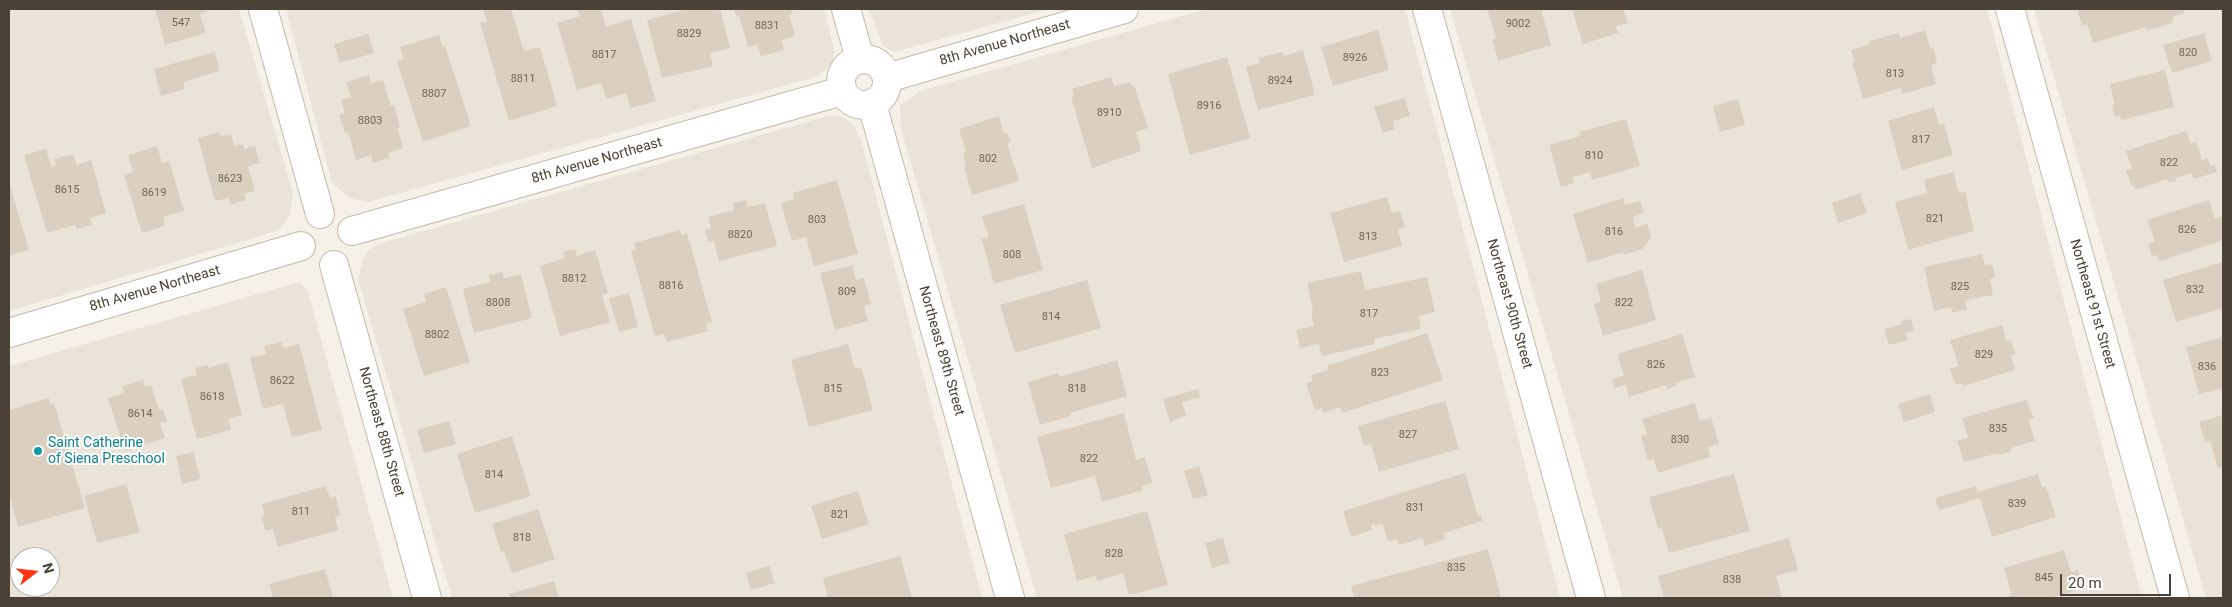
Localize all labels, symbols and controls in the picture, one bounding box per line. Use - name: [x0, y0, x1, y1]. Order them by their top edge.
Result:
- house number: 547: [172, 16, 190, 30]
- street label: 8th Avenue Northeast: [938, 16, 1072, 70]
- house number: 9002: [1506, 17, 1530, 31]
- house number: 8831: [755, 19, 779, 33]
- house number: 8829: [677, 27, 701, 41]
- house number: 820: [2179, 46, 2197, 60]
- house number: 8817: [592, 48, 616, 62]
- house number: 8926: [1343, 51, 1367, 65]
- house number: 813: [1886, 67, 1904, 81]
- house number: 8811: [511, 72, 535, 86]
- house number: 8924: [1268, 74, 1292, 88]
- house number: 8807: [422, 87, 446, 101]
- house number: 8916: [1197, 99, 1221, 113]
- house number: 8910: [1097, 106, 1121, 120]
- house number: 8803: [358, 114, 382, 128]
- house number: 817: [1912, 133, 1930, 147]
- street label: 8th Avenue Northeast: [530, 134, 664, 188]
- house number: 810: [1585, 149, 1603, 163]
- house number: 802: [979, 152, 997, 166]
- house number: 822: [2160, 156, 2178, 170]
- house number: 8623: [218, 172, 242, 186]
- house number: 8615: [55, 183, 79, 197]
- house number: 8619: [142, 186, 166, 200]
- house number: 821: [1926, 212, 1944, 226]
- house number: 803: [808, 213, 826, 227]
- house number: 826: [2178, 223, 2196, 237]
- house number: 816: [1605, 225, 1623, 239]
- house number: 8820: [728, 228, 752, 242]
- house number: 813: [1359, 230, 1377, 244]
- street label: Northeast 90th Street: [1482, 237, 1536, 371]
- street label: Northeast 91st Street: [2066, 237, 2118, 371]
- house number: 808: [1003, 248, 1021, 262]
- street label: 8th Avenue Northeast: [88, 262, 222, 316]
- house number: 8812: [562, 272, 586, 286]
- house number: 8816: [659, 279, 683, 293]
- house number: 825: [1951, 280, 1969, 294]
- house number: 832: [2186, 283, 2204, 297]
- street label: Northeast 89th Street: [914, 284, 968, 418]
- house number: 809: [838, 285, 856, 299]
- house number: 8808: [486, 296, 510, 310]
- house number: 822: [1615, 296, 1633, 310]
- house number: 817: [1360, 307, 1378, 321]
- house number: 814: [1042, 310, 1060, 324]
- house number: 8802: [425, 328, 449, 342]
- house number: 829: [1975, 348, 1993, 362]
- house number: 826: [1647, 358, 1665, 372]
- house number: 836: [2198, 360, 2216, 374]
- street label: Northeast 88th Street: [354, 365, 408, 499]
- house number: 823: [1371, 366, 1389, 380]
- house number: 8622: [270, 374, 294, 388]
- house number: 815: [824, 382, 842, 396]
- house number: 818: [1068, 382, 1086, 396]
- house number: 8618: [200, 390, 224, 404]
- house number: 8614: [128, 407, 152, 421]
- house number: 835: [1989, 422, 2007, 436]
- house number: 827: [1399, 428, 1417, 442]
- house number: 830: [1671, 433, 1689, 447]
- place label: Saint Catherine of Siena Preschool: [48, 435, 165, 468]
- marker: Saint Catherine of Siena Preschool: [32, 445, 44, 457]
- house number: 822: [1080, 452, 1098, 466]
- house number: 814: [485, 468, 503, 482]
- house number: 839: [2008, 497, 2026, 511]
- house number: 831: [1406, 501, 1424, 515]
- house number: 811: [292, 505, 310, 519]
- house number: 821: [831, 508, 849, 522]
- house number: 818: [513, 531, 531, 545]
- north arrow: [10, 547, 60, 597]
- house number: 828: [1105, 547, 1123, 561]
- text: N: [39, 561, 58, 575]
- house number: 835: [1447, 561, 1465, 575]
- scale bar: [2062, 564, 2173, 596]
- house number: 845: [2035, 571, 2053, 585]
- house number: 838: [1723, 573, 1741, 587]
- text: 20 m: [2068, 574, 2102, 592]

